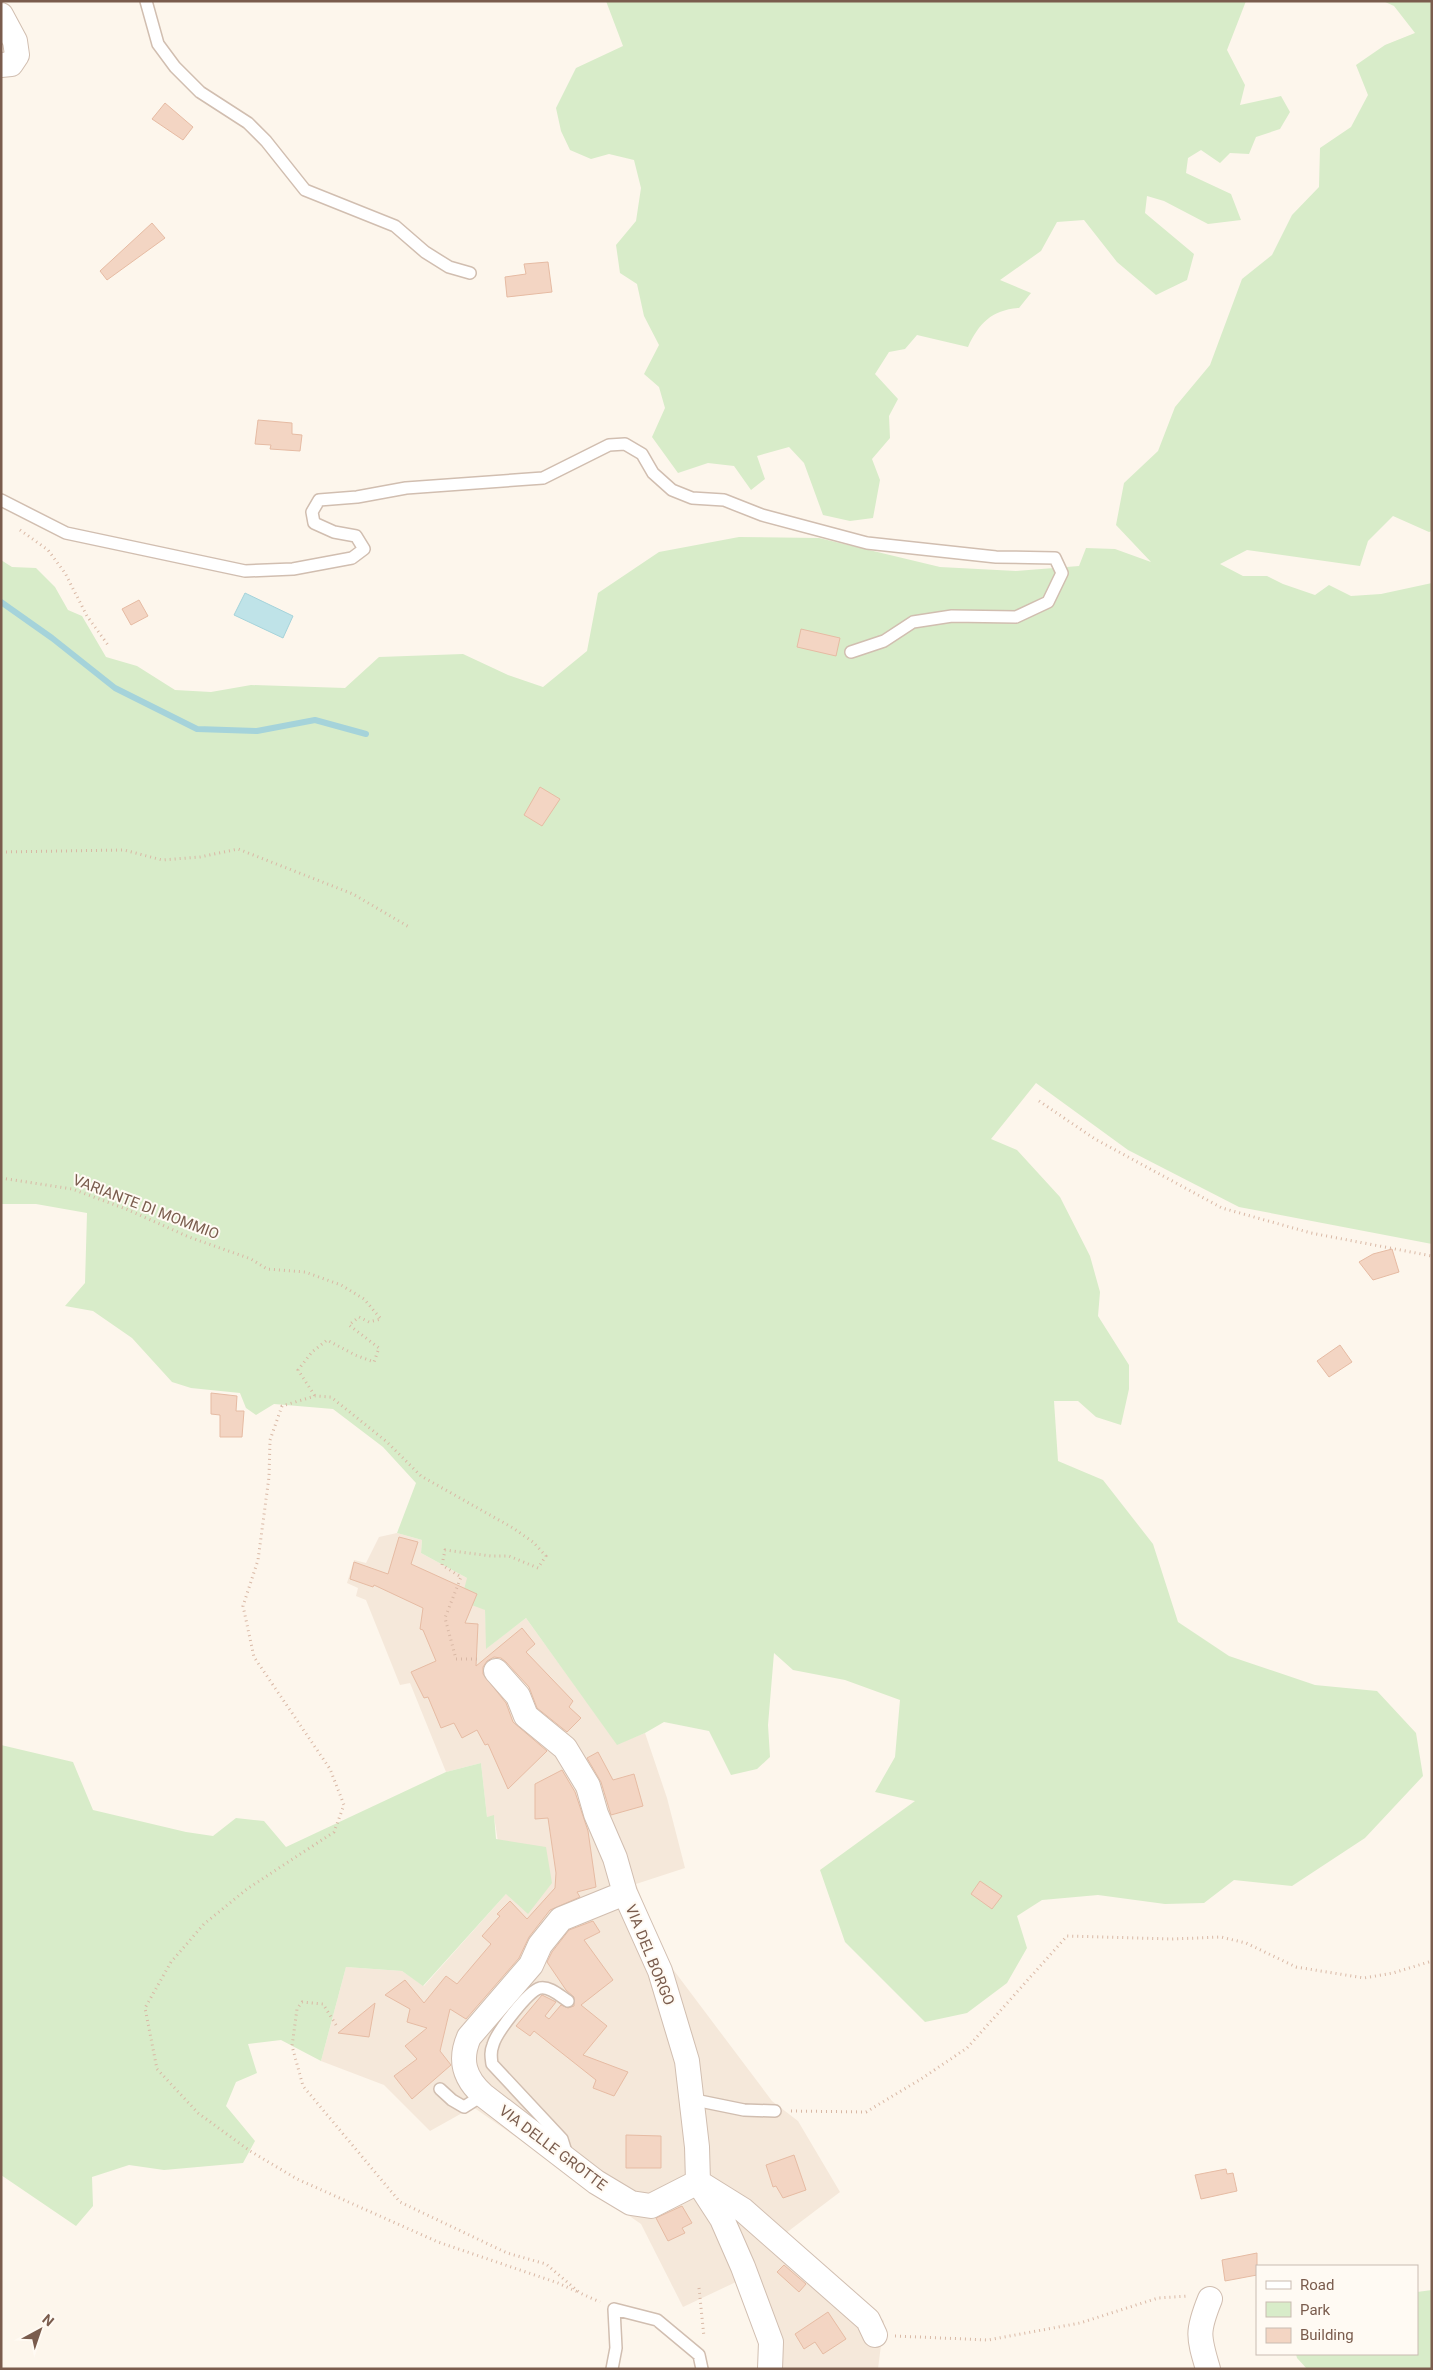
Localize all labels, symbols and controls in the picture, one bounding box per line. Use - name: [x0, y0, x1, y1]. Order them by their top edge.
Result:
- street label: VARIANTE DI MOMMIO: [70, 1171, 222, 1243]
- street label: VIA DEL BORGO: [622, 1902, 678, 2008]
- street label: VIA DELLE GROTTE: [496, 2102, 611, 2195]
- legend: [1256, 2265, 1418, 2355]
- text: Road: [1300, 2276, 1334, 2294]
- text: Park: [1300, 2301, 1331, 2319]
- north arrow: [15, 2305, 65, 2355]
- text: N: [39, 2311, 57, 2329]
- text: Building: [1300, 2326, 1354, 2344]

